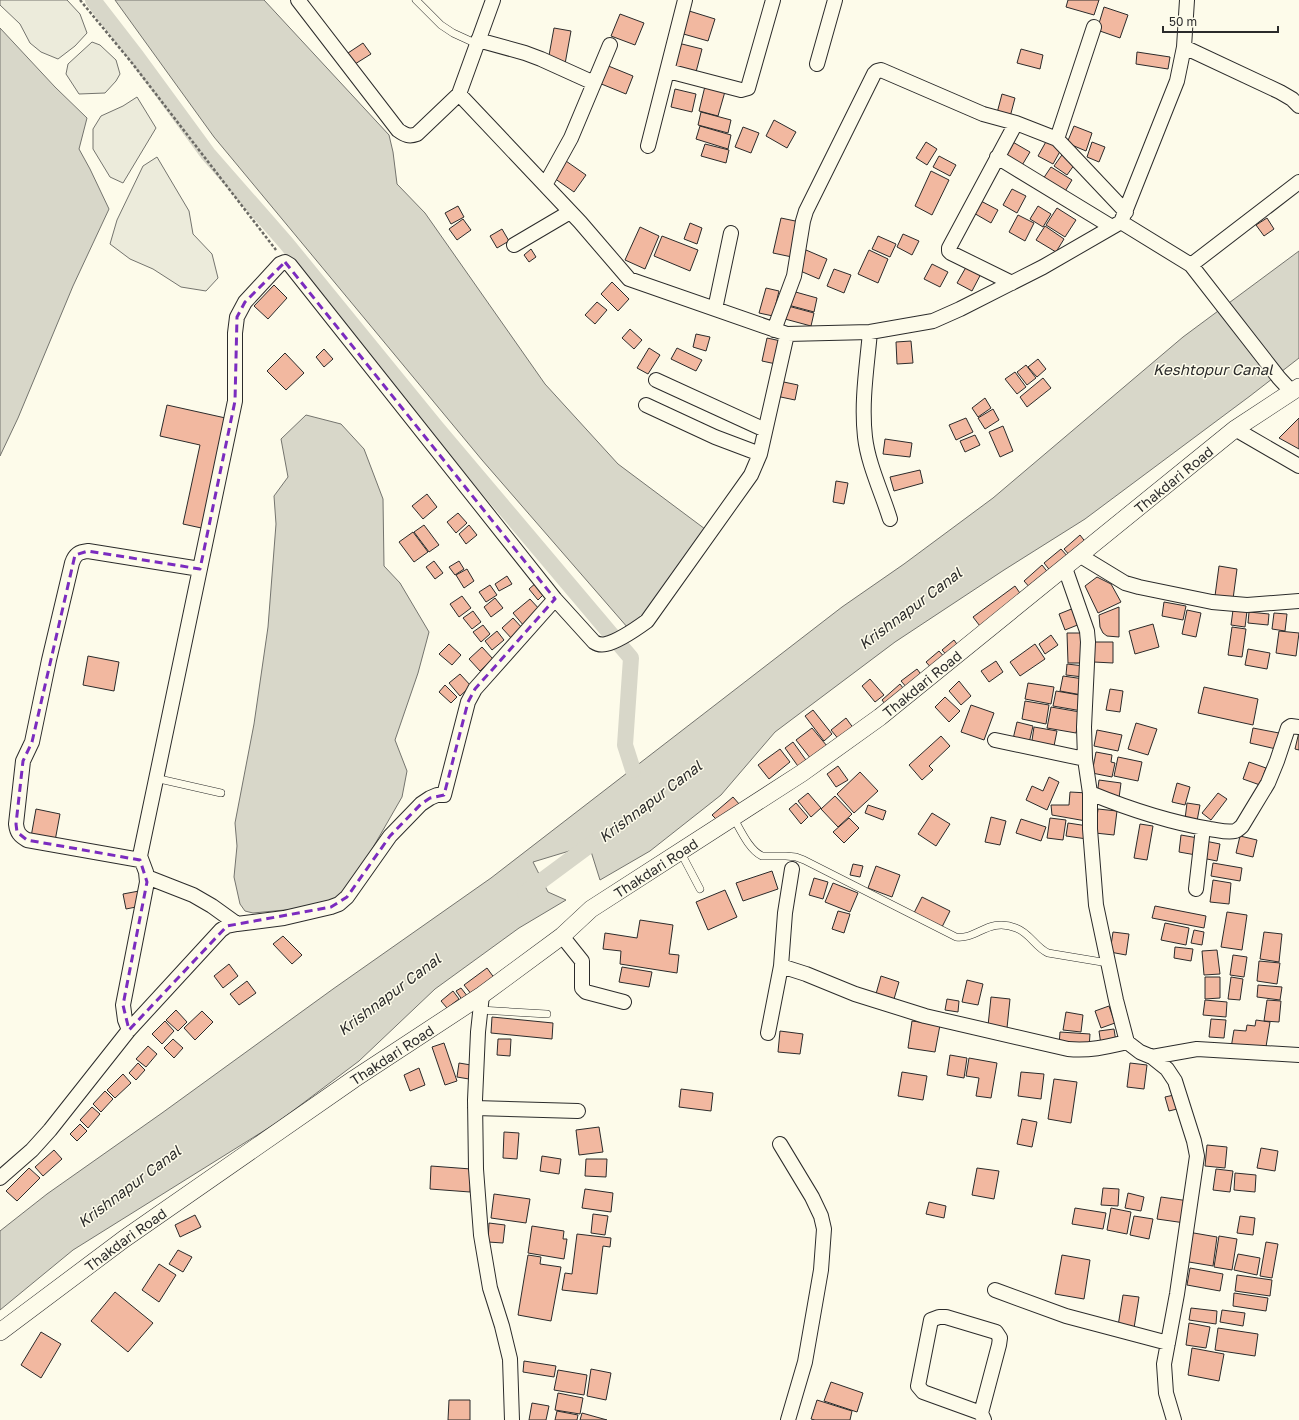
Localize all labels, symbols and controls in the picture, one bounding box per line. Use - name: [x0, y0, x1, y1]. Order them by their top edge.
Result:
- scale bar: [1163, 8, 1278, 34]
- text: 50 m: [1169, 14, 1197, 29]
- water label: Keshtopur Canal: [1153, 360, 1274, 378]
- street label: Thakdari Road: [1130, 442, 1216, 516]
- water label: Krishnapur Canal: [855, 563, 966, 653]
- street label: Thakdari Road: [879, 646, 964, 720]
- water label: Krishnapur Canal: [595, 756, 706, 846]
- street label: Thakdari Road: [610, 834, 701, 901]
- water label: Krishnapur Canal: [334, 949, 445, 1039]
- street label: Thakdari Road: [346, 1021, 436, 1088]
- water label: Krishnapur Canal: [74, 1141, 185, 1231]
- street label: Thakdari Road: [81, 1204, 169, 1274]

